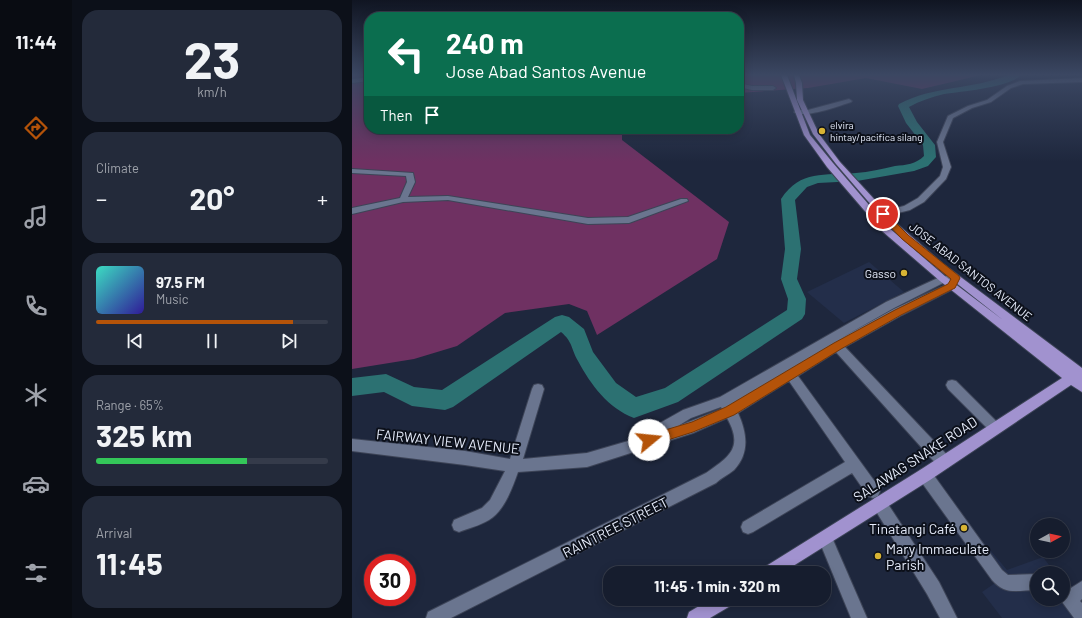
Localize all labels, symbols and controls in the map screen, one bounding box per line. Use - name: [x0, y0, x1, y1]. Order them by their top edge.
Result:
- text: 240 m: [446, 26, 524, 60]
- text: 23: [184, 27, 240, 89]
- icon: left: [380, 28, 432, 80]
- text: 11:44: [15, 31, 57, 53]
- text: Jose Abad Santos Avenue: [446, 60, 646, 82]
- text: km/h: [197, 84, 227, 100]
- icon: arrive: [421, 104, 443, 126]
- text: Then: [380, 106, 413, 124]
- icon: directions: [22, 114, 50, 142]
- place label: elvira hintay/pacifica silang: [830, 119, 923, 143]
- marker: elvira hintay/pacifica silang: [817, 126, 827, 136]
- text: Climate: [96, 160, 139, 176]
- text: 20°: [189, 180, 235, 216]
- text: −: [96, 185, 107, 211]
- text: +: [317, 185, 328, 211]
- pin: [866, 197, 900, 231]
- icon: music: [22, 203, 50, 231]
- icon: arrive: [872, 203, 894, 225]
- street label: JOSE ABAD SANTOS AVENUE: [907, 219, 1035, 323]
- place label: Gasso: [865, 266, 896, 280]
- marker: Gasso: [899, 268, 909, 278]
- text: 97.5 FM: [156, 273, 205, 291]
- text: Music: [156, 291, 189, 307]
- icon: phone: [22, 292, 50, 320]
- icon: previous: [124, 330, 146, 352]
- icon: pause: [201, 330, 223, 352]
- icon: next: [278, 330, 300, 352]
- icon: climate: [22, 381, 50, 409]
- text: Range · 65%: [96, 397, 164, 413]
- street label: SALAWAG SNAKE ROAD: [850, 413, 980, 505]
- text: 325 km: [96, 417, 192, 453]
- position arrow: [628, 419, 670, 461]
- street label: FAIRWAY VIEW AVENUE: [375, 425, 521, 457]
- icon: car: [22, 470, 50, 498]
- street label: RAINTREE STREET: [559, 493, 671, 561]
- north arrow: [1030, 518, 1070, 558]
- map controls: [1030, 518, 1070, 606]
- place label: Tinatangi Café: [869, 520, 956, 537]
- marker: Tinatangi Café: [959, 523, 969, 533]
- text: Arrival: [96, 525, 132, 541]
- place label: Mary Immaculate Parish: [886, 540, 989, 573]
- text: 11:45: [96, 545, 163, 581]
- marker: Mary Immaculate Parish: [873, 551, 883, 561]
- speed limit sign: 30: [364, 554, 416, 606]
- icon: filters: [22, 559, 50, 587]
- button: search: [1030, 566, 1070, 606]
- text: 11:45 · 1 min · 320 m: [654, 577, 780, 595]

